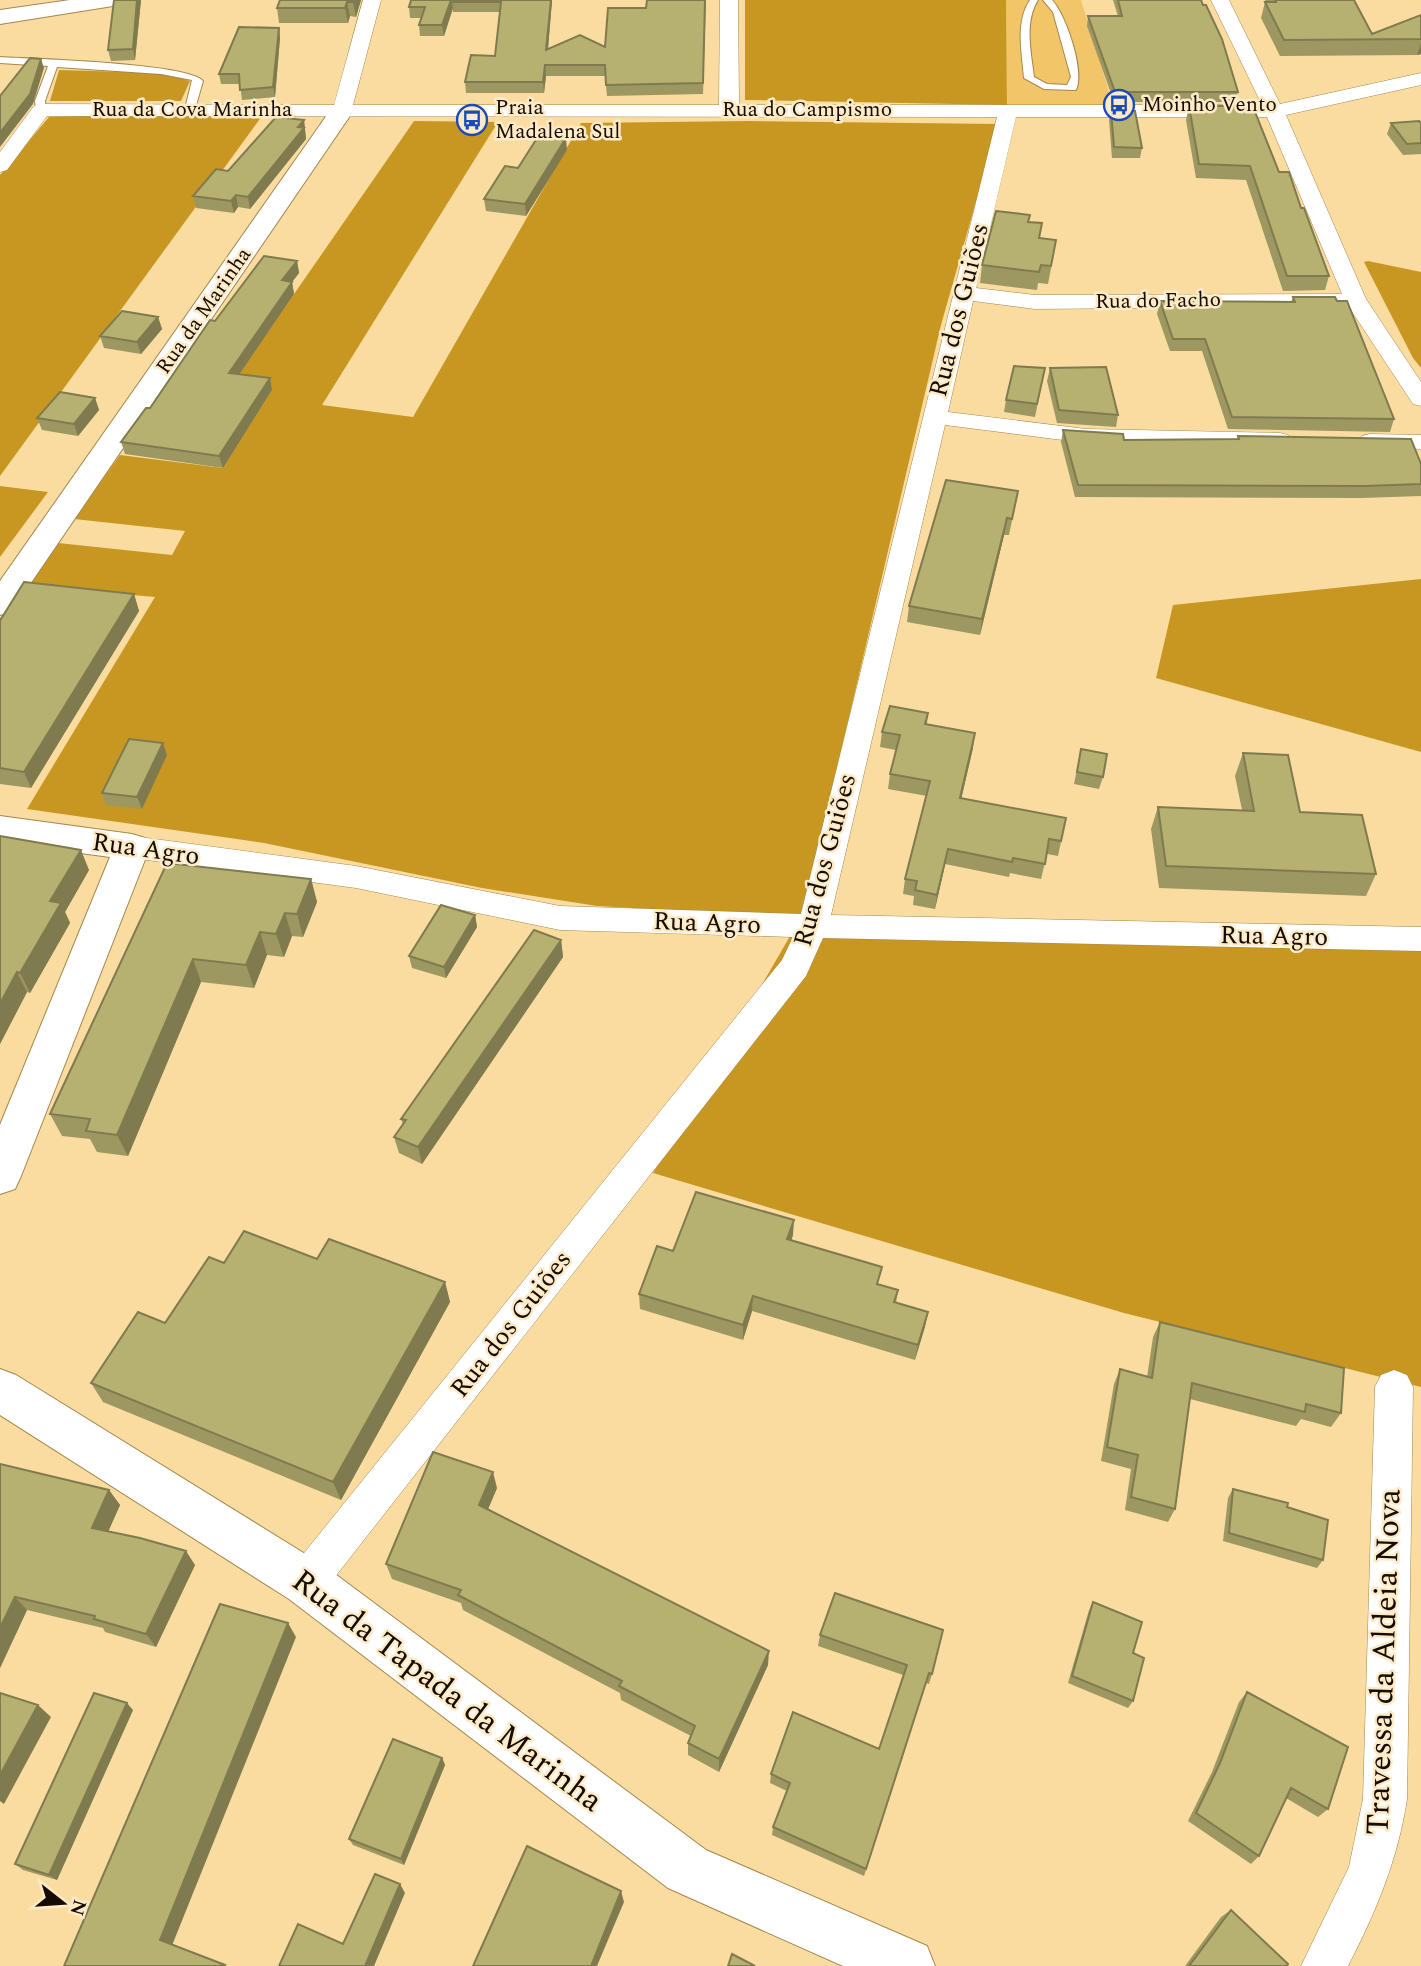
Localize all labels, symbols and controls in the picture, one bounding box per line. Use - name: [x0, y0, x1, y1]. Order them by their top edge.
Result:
- bus stop icon: Moinho Vento: [1102, 88, 1136, 122]
- place label: Moinho Vento: [1142, 89, 1277, 121]
- place label: Praia Madalena Sul: [495, 92, 620, 148]
- street label: Rua da Cova Marinha: [92, 94, 293, 126]
- street label: Rua do Campismo: [722, 94, 892, 126]
- bus stop icon: Praia Madalena Sul: [455, 103, 489, 137]
- street label: Rua dos Guiões: [918, 219, 1000, 401]
- street label: Rua da Marinha: [148, 240, 260, 381]
- street label: Rua do Facho: [1095, 284, 1221, 318]
- street label: Rua dos Guiões: [783, 769, 867, 951]
- street label: Rua Agro: [90, 822, 202, 876]
- street label: Rua Agro: [652, 901, 762, 945]
- street label: Rua Agro: [1220, 915, 1328, 957]
- street label: Rua dos Guiões: [440, 1242, 582, 1406]
- street label: Travessa da Aldeia Nova: [1353, 1488, 1415, 1836]
- street label: Rua da Tapada da Marinha: [281, 1557, 613, 1825]
- north arrow: [28, 1868, 98, 1938]
- text: N: [62, 1896, 94, 1919]

